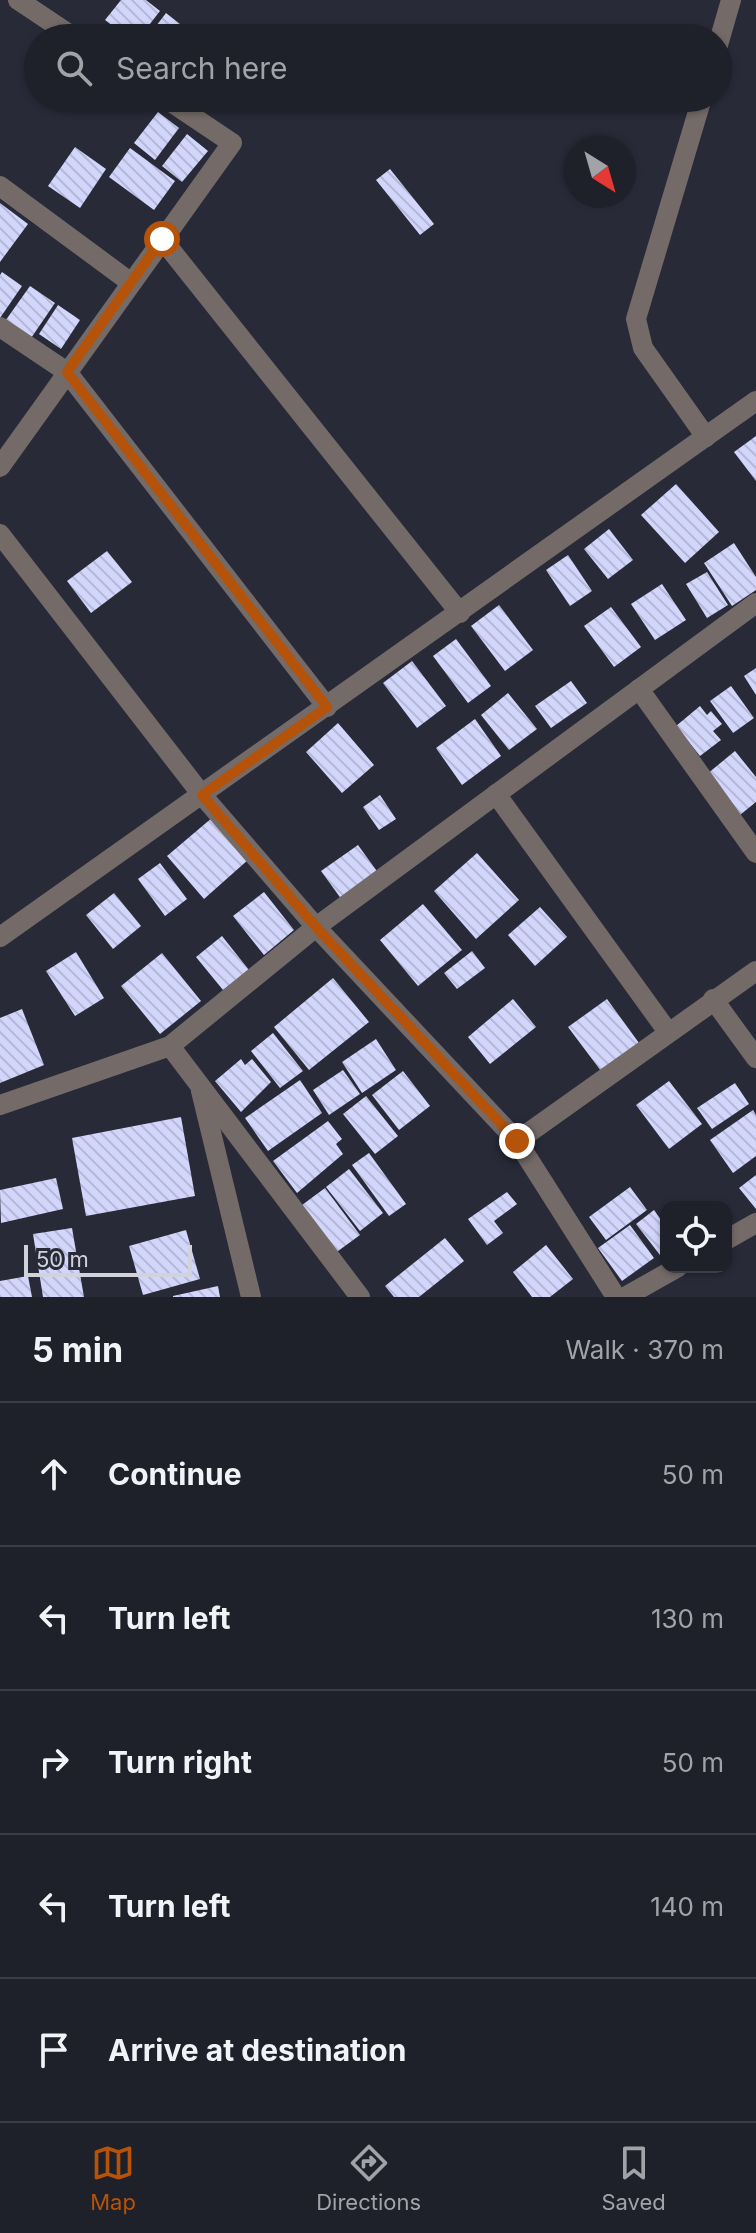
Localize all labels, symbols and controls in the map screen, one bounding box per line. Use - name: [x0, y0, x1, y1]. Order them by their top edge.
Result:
- search box: [24, 24, 732, 112]
- icon: search: [52, 46, 96, 90]
- text: Search here: [116, 50, 288, 86]
- north arrow: [564, 136, 636, 208]
- route start: [144, 221, 180, 257]
- route end: [499, 1123, 535, 1159]
- map controls: [660, 1201, 732, 1273]
- button: locate: [660, 1201, 732, 1273]
- scale bar: [24, 1241, 192, 1277]
- text: 50 m: [36, 1246, 89, 1272]
- text: 5 min: [32, 1329, 123, 1370]
- text: Walk · 370 m: [566, 1334, 724, 1365]
- icon: ahead: [32, 1452, 76, 1496]
- text: Continue: [108, 1456, 242, 1492]
- text: 50 m: [662, 1459, 724, 1490]
- icon: left: [32, 1596, 76, 1640]
- text: Turn left: [108, 1600, 230, 1636]
- text: 130 m: [651, 1603, 724, 1634]
- icon: right: [32, 1740, 76, 1784]
- text: Turn right: [108, 1744, 252, 1780]
- text: 50 m: [662, 1747, 724, 1778]
- icon: left: [32, 1884, 76, 1928]
- text: Turn left: [108, 1888, 230, 1924]
- text: 140 m: [650, 1891, 724, 1922]
- icon: arrive: [32, 2028, 76, 2072]
- text: Arrive at destination: [108, 2032, 406, 2068]
- tab: Map: [90, 2141, 136, 2215]
- tab: Directions: [316, 2141, 421, 2215]
- tab: Saved: [601, 2141, 666, 2215]

